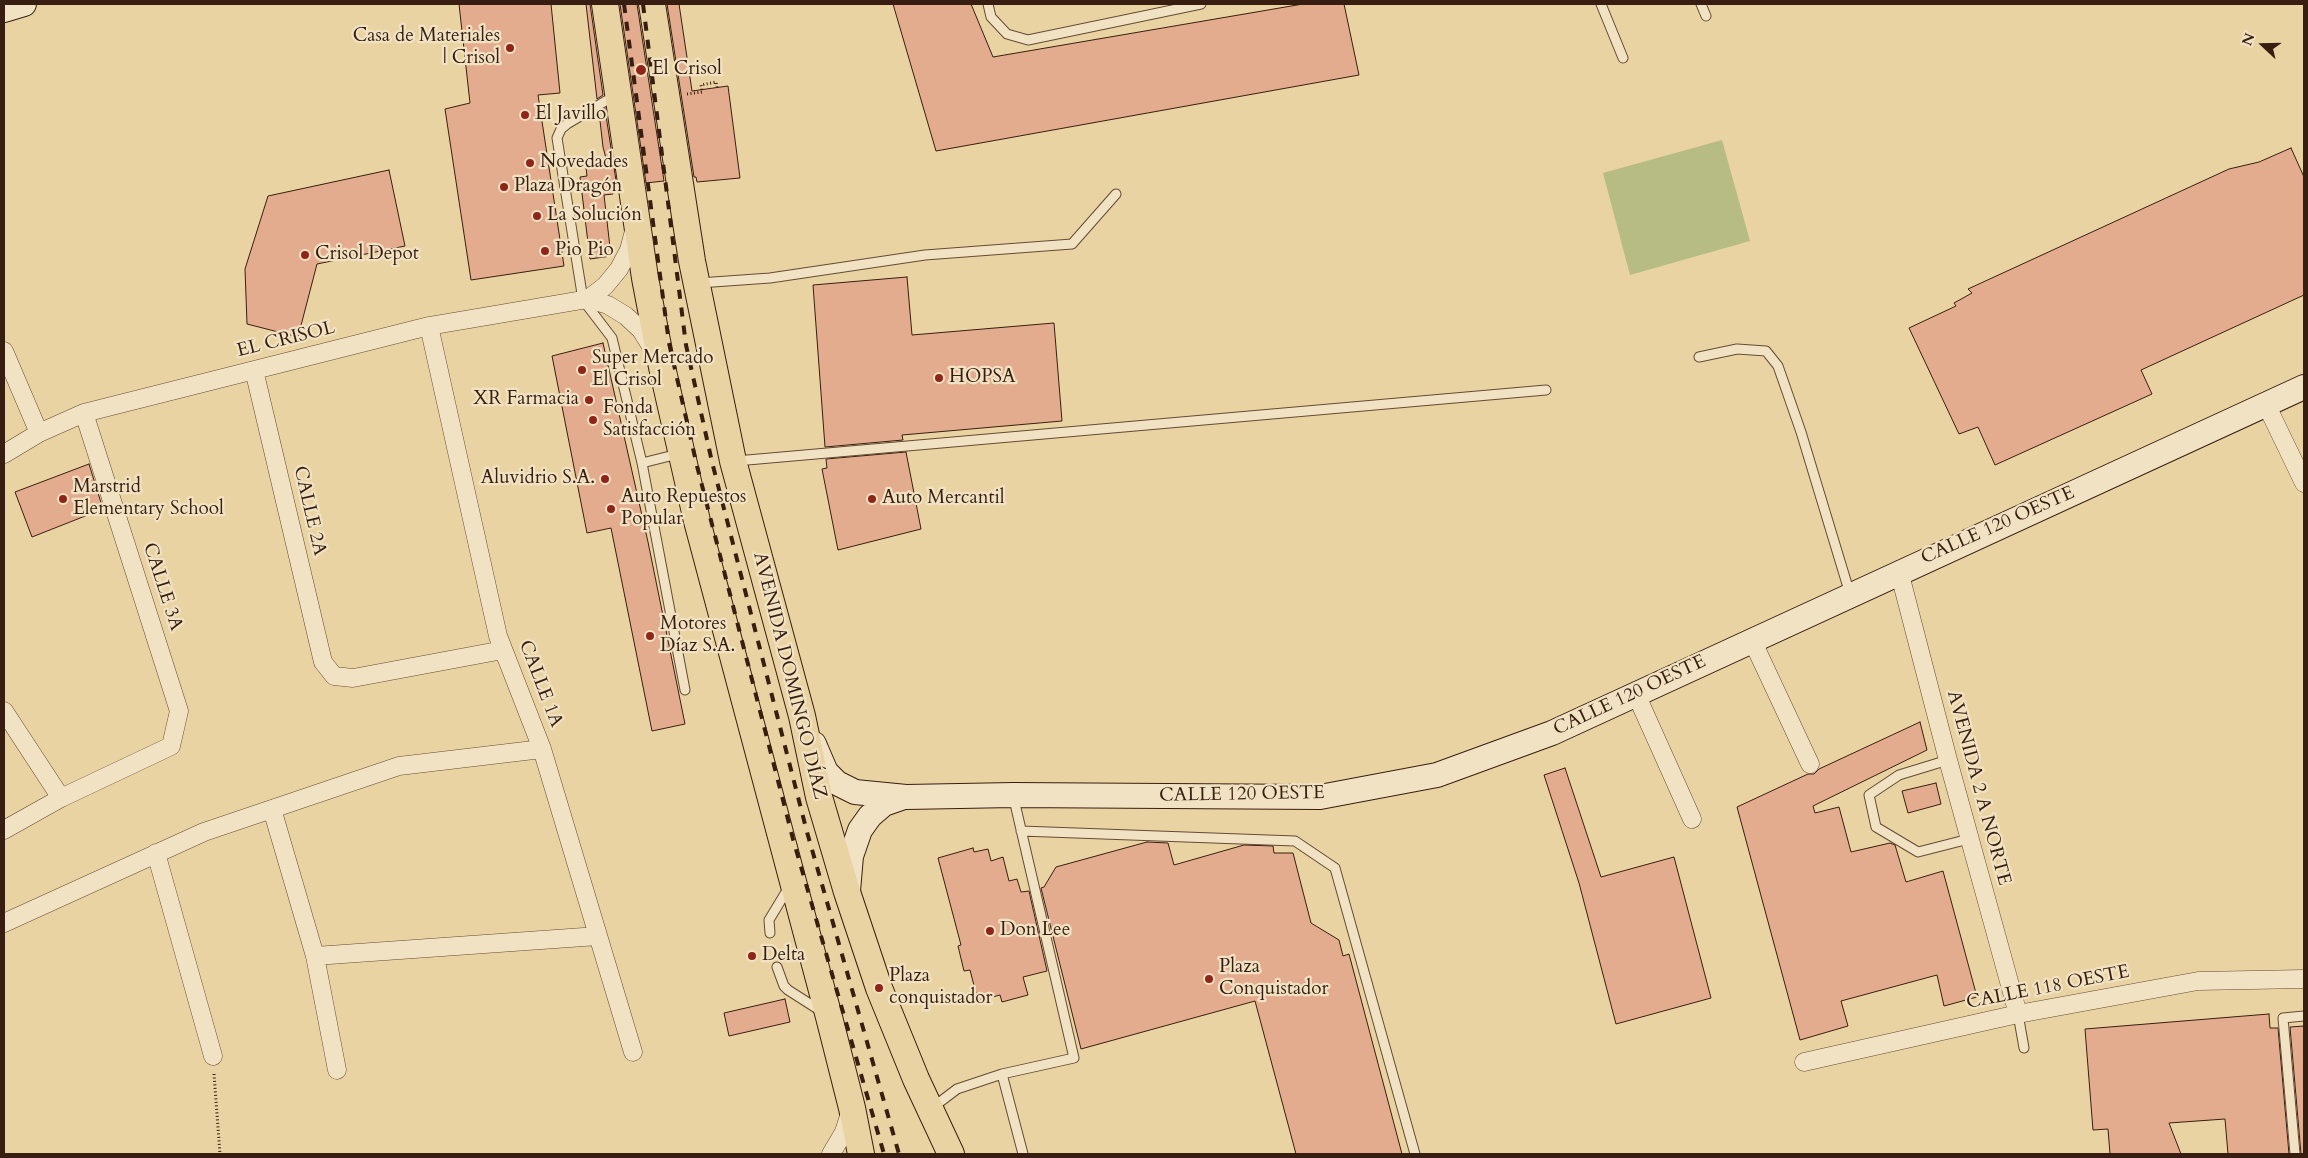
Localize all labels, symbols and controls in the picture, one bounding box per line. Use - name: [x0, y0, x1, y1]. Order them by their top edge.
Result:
- north arrow: [2238, 20, 2288, 70]
- place label: Casa de Materiales | Crisol: [353, 26, 500, 70]
- text: N: [2237, 30, 2260, 49]
- marker: Casa de Materiales | Crisol: [504, 42, 516, 54]
- place label: El Crisol: [652, 59, 722, 81]
- marker: El Crisol: [634, 63, 648, 77]
- place label: El Javillo: [535, 104, 606, 126]
- marker: El Javillo: [519, 109, 531, 121]
- place label: Novedades: [540, 152, 628, 174]
- marker: Novedades: [524, 157, 536, 169]
- place label: Plaza Dragón: [514, 176, 622, 198]
- marker: Plaza Dragón: [498, 181, 510, 193]
- place label: La Solución: [547, 205, 642, 227]
- marker: La Solución: [531, 210, 543, 222]
- place label: Pio Pio: [555, 240, 614, 262]
- place label: Crisol Depot: [315, 244, 419, 266]
- marker: Pio Pio: [539, 245, 551, 257]
- marker: Crisol Depot: [299, 249, 311, 261]
- street label: EL CRISOL: [235, 317, 337, 363]
- place label: Super Mercado El Crisol: [592, 348, 713, 392]
- marker: Super Mercado El Crisol: [576, 364, 588, 376]
- place label: HOPSA: [949, 367, 1016, 389]
- marker: HOPSA: [933, 372, 945, 384]
- place label: XR Farmacia: [473, 389, 579, 411]
- marker: XR Farmacia: [583, 394, 595, 406]
- place label: Fonda Satisfacción: [603, 398, 696, 442]
- marker: Fonda Satisfacción: [587, 414, 599, 426]
- street label: CALLE 2A: [288, 464, 330, 558]
- place label: Aluvidrio S.A.: [481, 468, 595, 490]
- marker: Aluvidrio S.A.: [599, 473, 611, 485]
- place label: Marstrid Elementary School: [73, 477, 224, 521]
- street label: CALLE 120 OESTE: [1918, 482, 2078, 570]
- place label: Auto Repuestos Popular: [621, 487, 746, 531]
- place label: Auto Mercantil: [882, 488, 1005, 510]
- marker: Marstrid Elementary School: [57, 493, 69, 505]
- marker: Auto Mercantil: [866, 493, 878, 505]
- marker: Auto Repuestos Popular: [605, 503, 617, 515]
- street label: CALLE 3A: [137, 540, 187, 634]
- street label: AVENIDA DOMINGO DÍAZ: [747, 550, 831, 802]
- place label: Motores Díaz S.A.: [660, 614, 735, 658]
- marker: Motores Díaz S.A.: [644, 630, 656, 642]
- street label: CALLE 1A: [513, 637, 567, 731]
- street label: CALLE 120 OESTE: [1550, 651, 1710, 741]
- street label: AVENIDA 2 A NORTE: [1941, 688, 2015, 888]
- street label: CALLE 120 OESTE: [1159, 782, 1325, 808]
- place label: Don Lee: [1000, 920, 1070, 942]
- marker: Don Lee: [984, 925, 996, 937]
- place label: Delta: [762, 945, 805, 967]
- marker: Delta: [746, 950, 758, 962]
- place label: Plaza Conquistador: [1219, 957, 1328, 1001]
- street label: CALLE 118 OESTE: [1965, 961, 2131, 1015]
- place label: Plaza conquistador: [889, 966, 993, 1010]
- marker: Plaza Conquistador: [1203, 973, 1215, 985]
- marker: Plaza conquistador: [873, 982, 885, 994]

